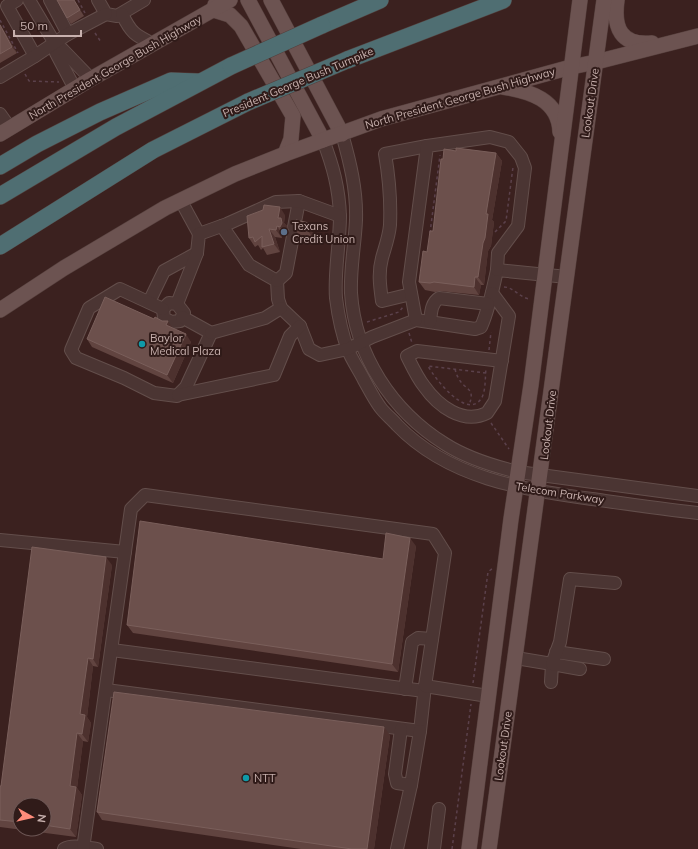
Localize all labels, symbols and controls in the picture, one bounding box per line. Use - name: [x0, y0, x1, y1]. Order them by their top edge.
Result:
- scale bar: [14, 12, 81, 38]
- street label: North President George Bush Highway: [26, 12, 204, 122]
- text: 50 m: [20, 18, 48, 33]
- street label: President George Bush Turnpike: [220, 44, 376, 120]
- street label: North President George Bush Highway: [363, 64, 557, 132]
- street label: Lookout Drive: [578, 67, 602, 139]
- place label: Texans Credit Union: [292, 219, 355, 246]
- marker: Texans Credit Union: [279, 227, 289, 237]
- place label: Baylor Medical Plaza: [150, 331, 221, 358]
- marker: Baylor Medical Plaza: [137, 339, 147, 349]
- street label: Lookout Drive: [537, 389, 559, 461]
- street label: Telecom Parkway: [515, 479, 605, 507]
- street label: Lookout Drive: [491, 710, 515, 782]
- place label: NTT: [254, 771, 276, 785]
- marker: NTT: [241, 773, 251, 783]
- north arrow: [12, 797, 52, 837]
- text: N: [34, 813, 49, 823]

